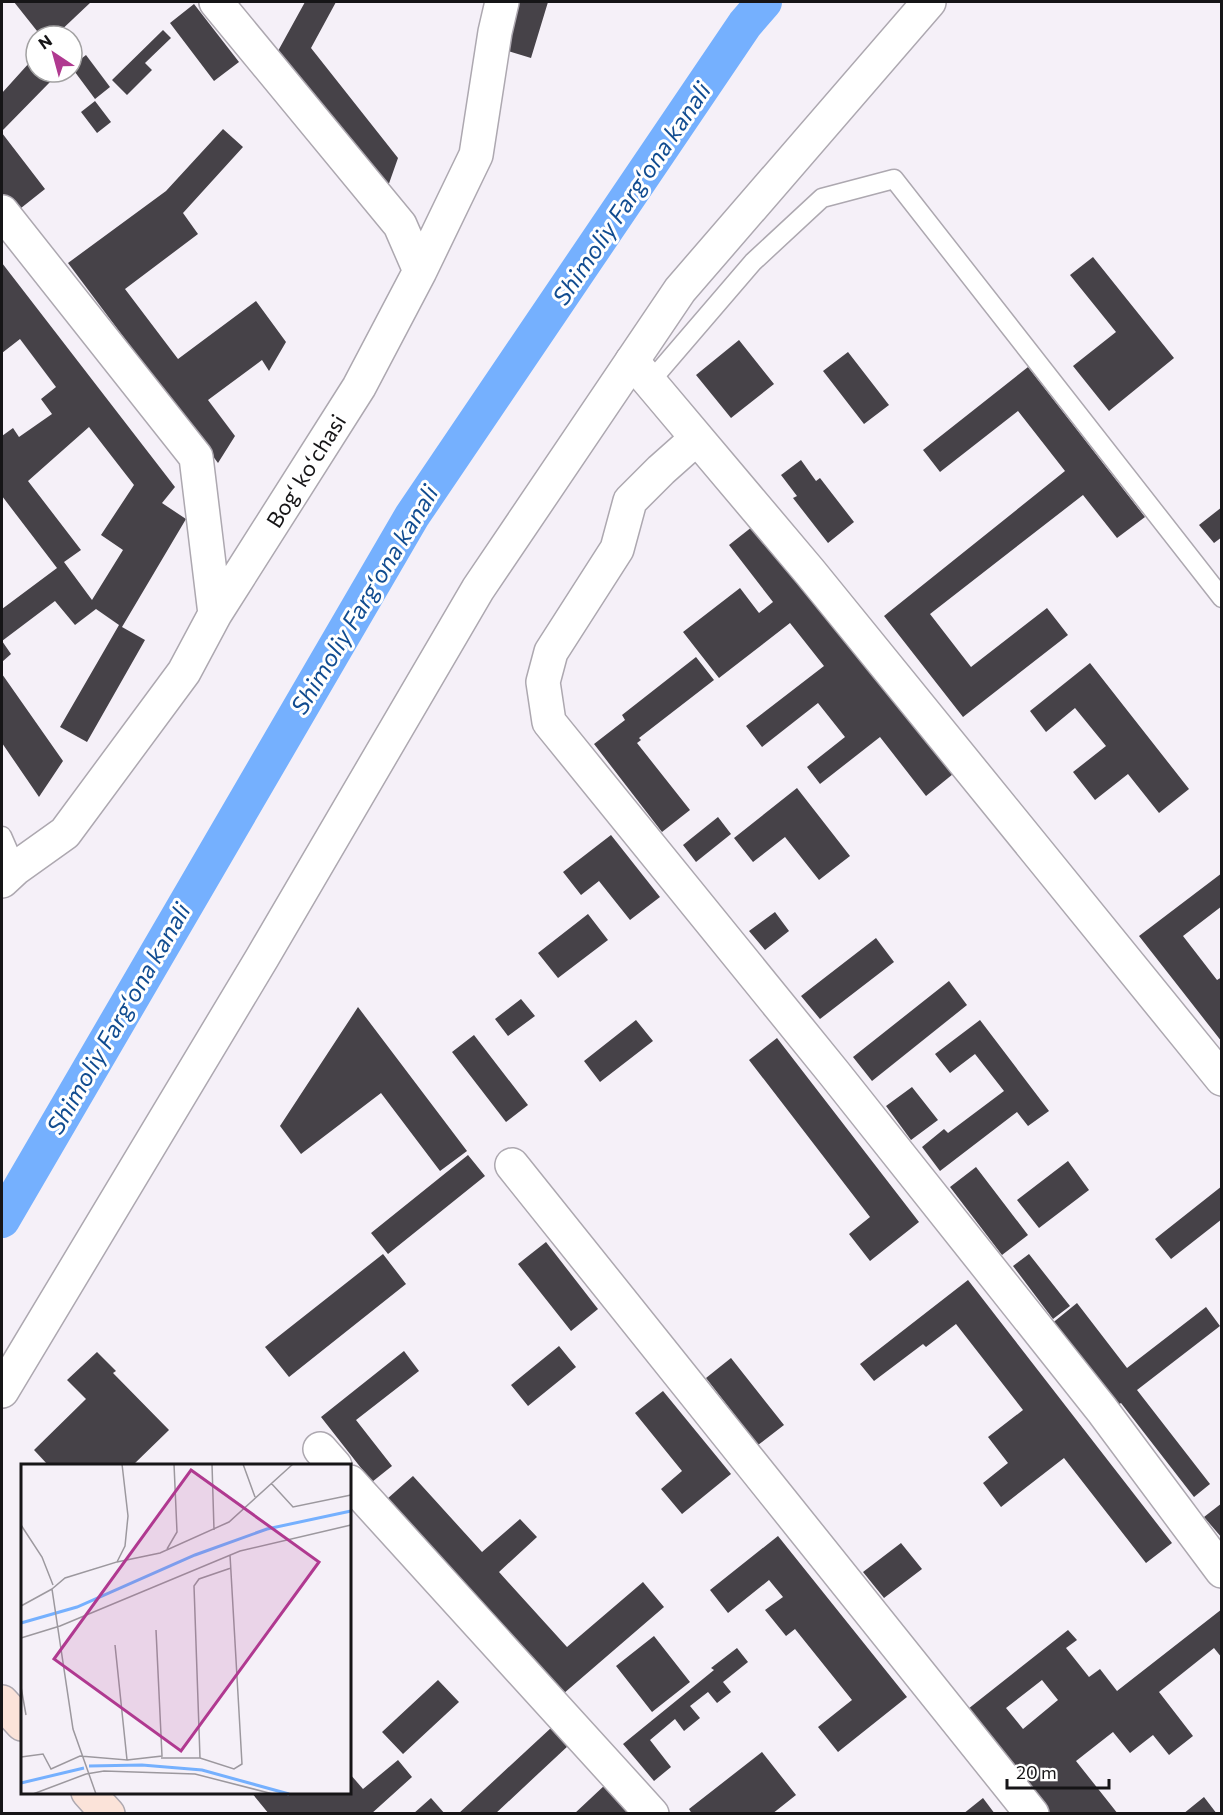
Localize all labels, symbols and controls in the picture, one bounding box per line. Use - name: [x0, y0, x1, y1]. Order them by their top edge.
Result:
- north arrow: [24, 24, 84, 84]
- text: N: [34, 30, 55, 53]
- water label: Shimoliy Fargʻona kanali: [546, 76, 716, 310]
- street label: Bogʻ koʻchasi: [260, 409, 351, 533]
- water label: Shimoliy Fargʻona kanali: [284, 479, 444, 719]
- water label: Shimoliy Fargʻona kanali: [40, 897, 196, 1139]
- inset map: [21, 1464, 351, 1794]
- scale bar: [1007, 1752, 1109, 1790]
- text: 20 m: [1016, 1761, 1057, 1783]

